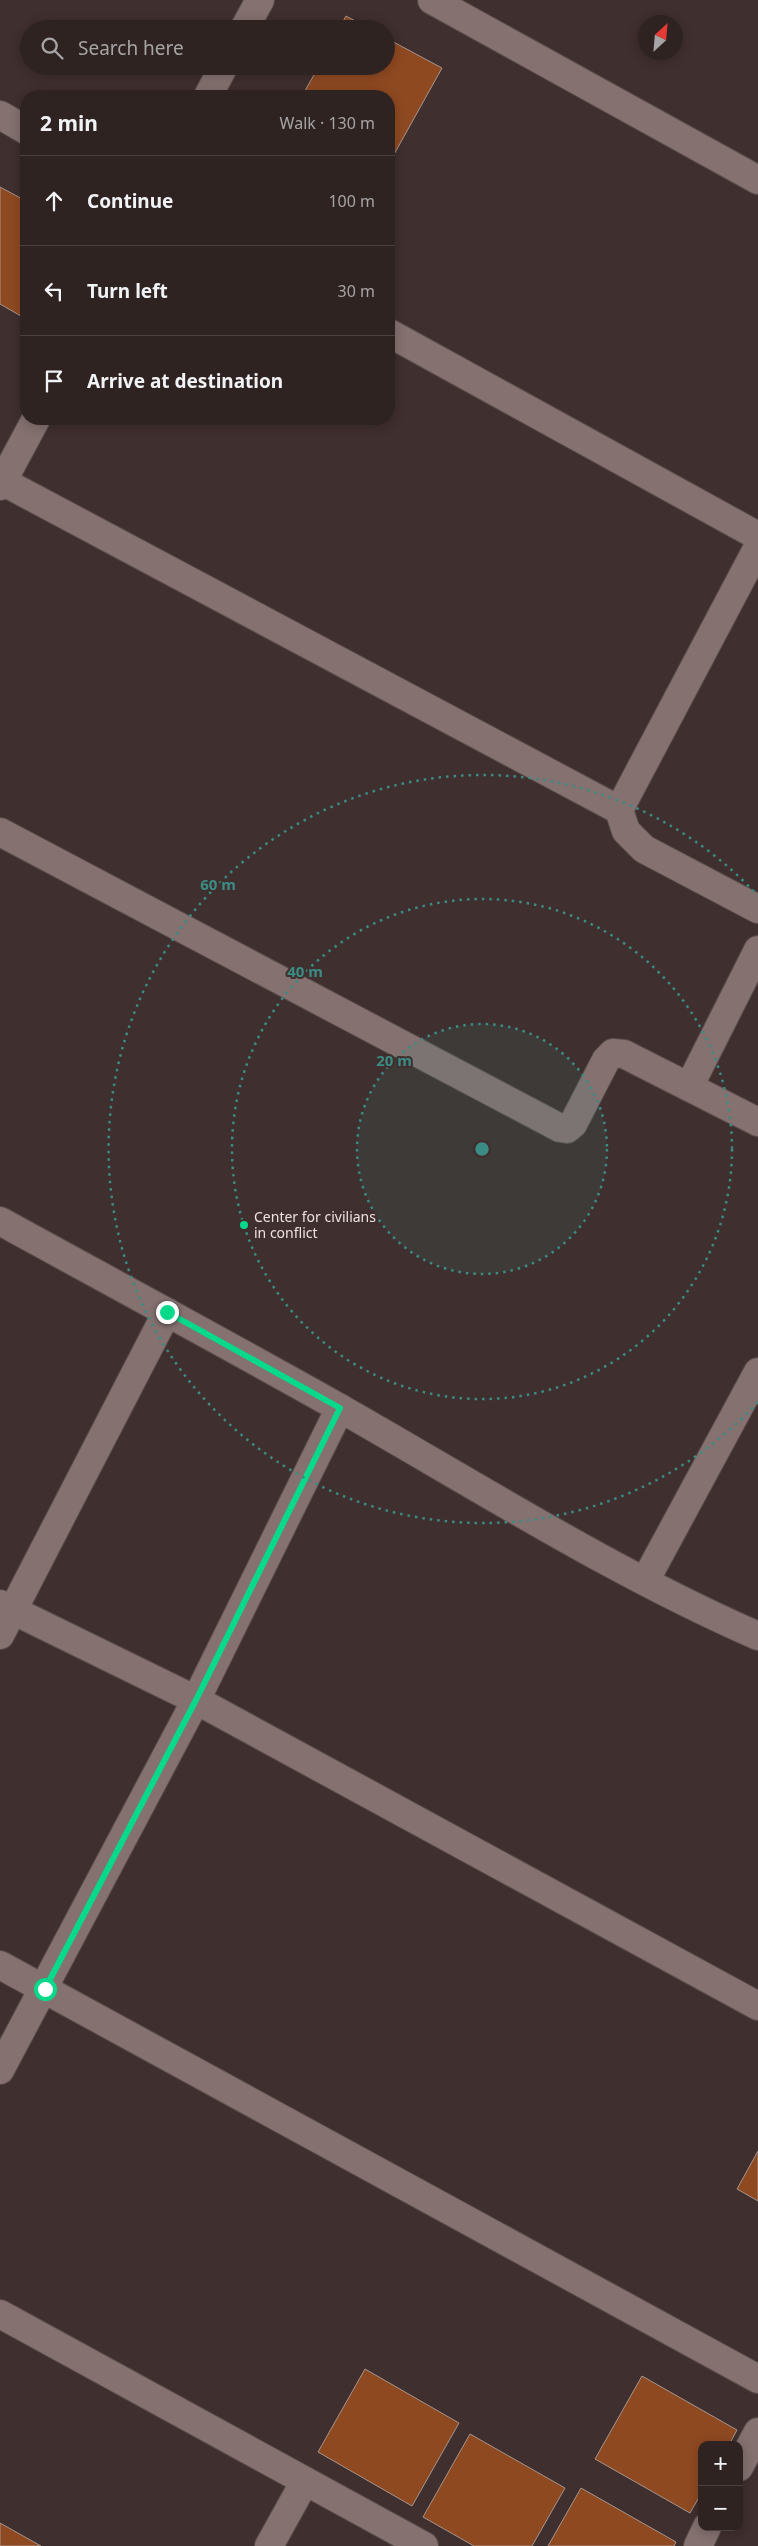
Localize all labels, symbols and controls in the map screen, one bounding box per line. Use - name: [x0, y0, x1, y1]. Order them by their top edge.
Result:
- north arrow: [638, 15, 683, 60]
- search box: [20, 20, 395, 75]
- icon: search: [38, 34, 66, 62]
- text: Search here: [78, 35, 184, 61]
- text: 2 min: [40, 109, 98, 137]
- text: Walk · 130 m: [280, 112, 375, 134]
- icon: ahead: [40, 187, 68, 215]
- text: Continue: [87, 188, 173, 214]
- text: 100 m: [328, 190, 375, 212]
- icon: left: [40, 277, 68, 305]
- text: Turn left: [87, 278, 168, 304]
- text: 30 m: [338, 280, 375, 302]
- icon: arrive: [40, 367, 68, 395]
- text: Arrive at destination: [87, 368, 283, 394]
- text: 60 m: [200, 874, 236, 894]
- text: 40 m: [287, 961, 323, 981]
- text: 20 m: [376, 1050, 412, 1070]
- centre of rings: [473, 1140, 491, 1158]
- place label: Center for civilians in conflict: [254, 1207, 376, 1242]
- marker: Center for civilians in conflict: [238, 1219, 250, 1231]
- route end: [156, 1301, 179, 1324]
- route start: [34, 1978, 57, 2001]
- map controls: [698, 2441, 743, 2531]
- button: +: [698, 2441, 743, 2486]
- button: −: [698, 2486, 743, 2531]

